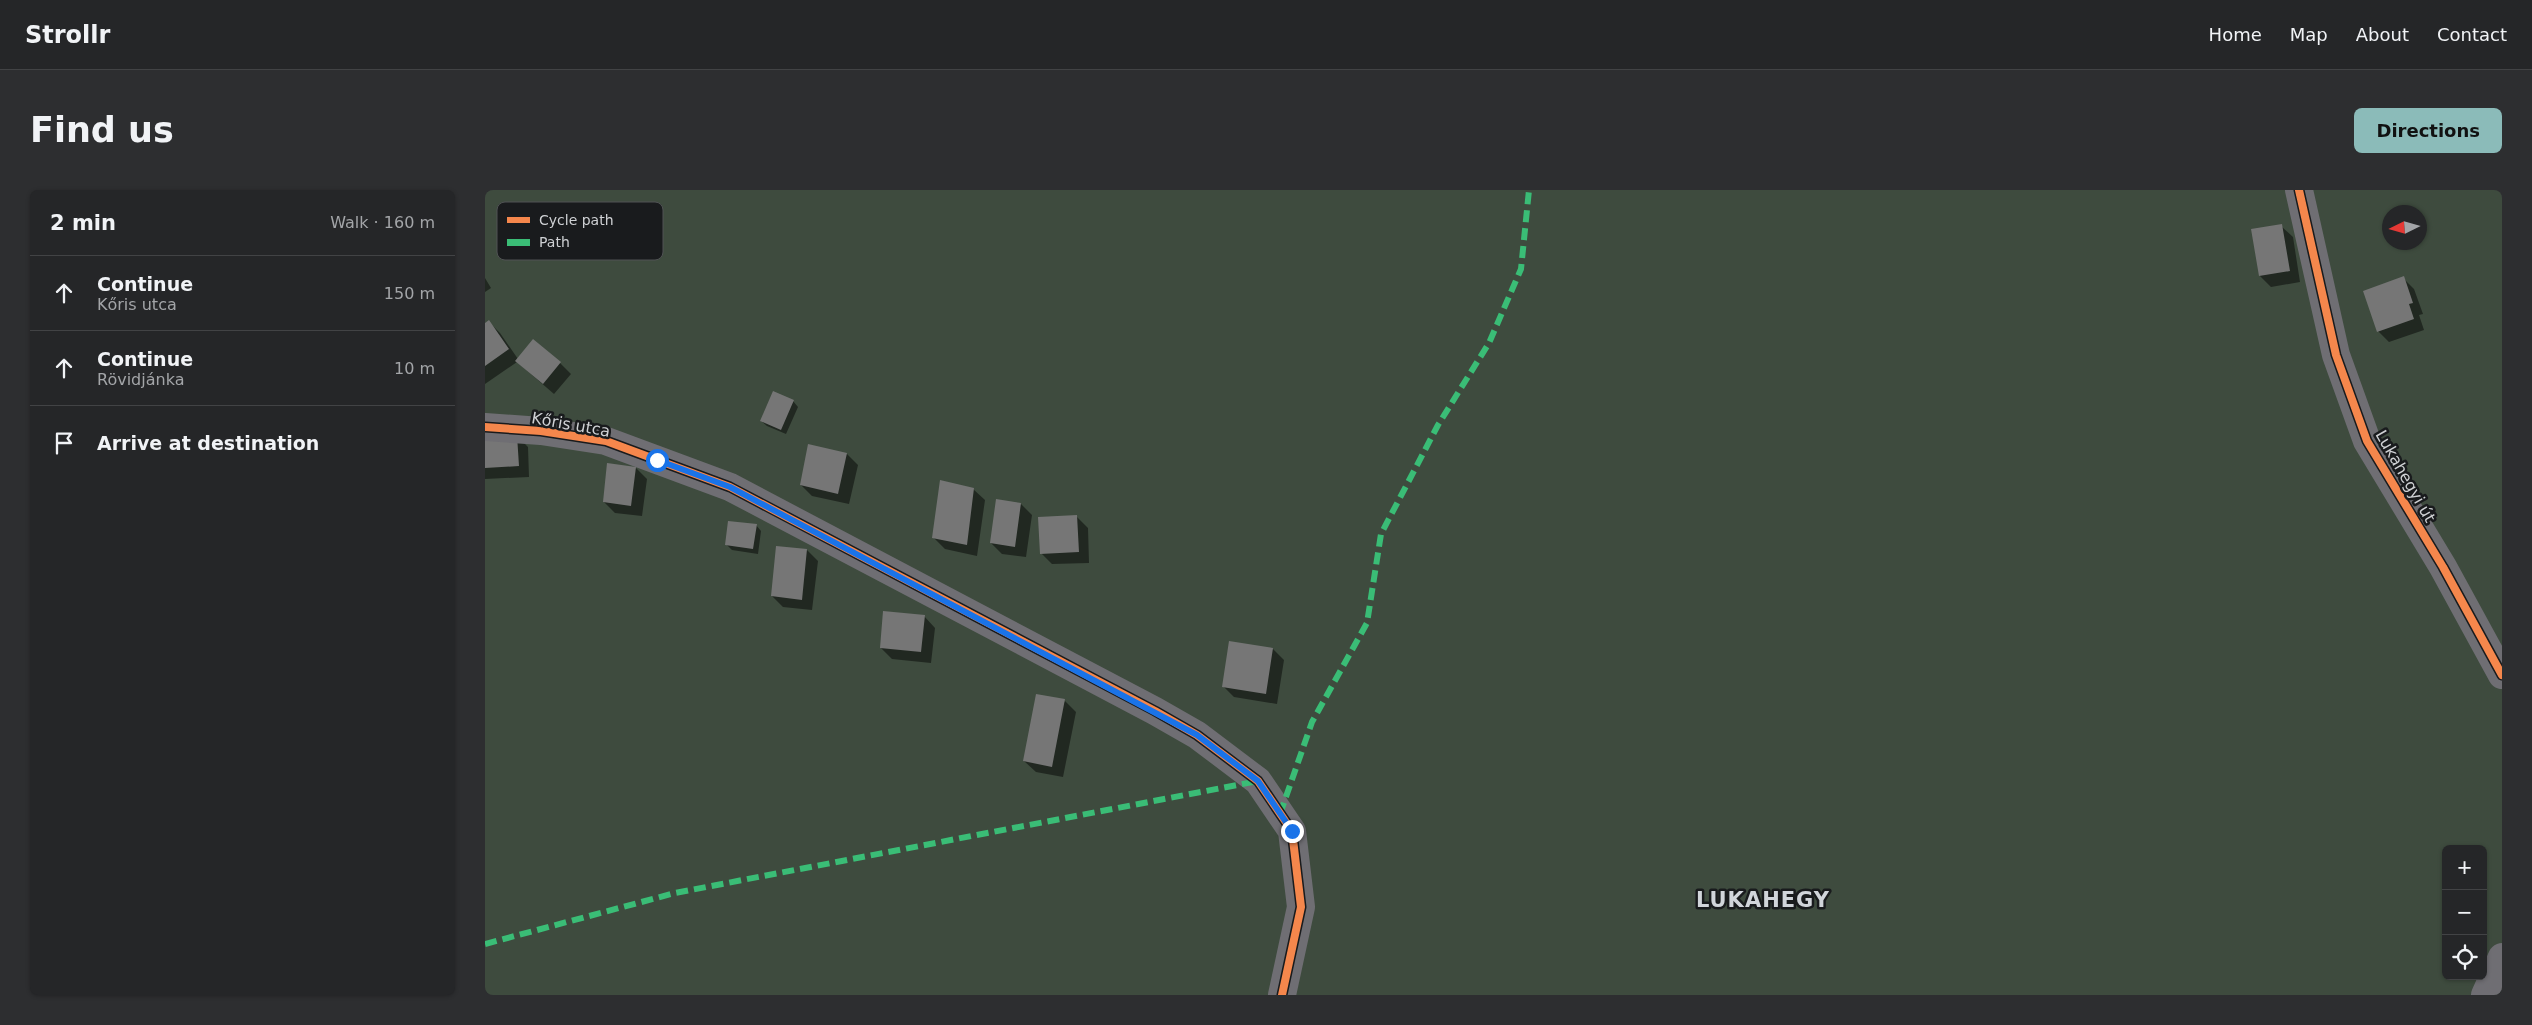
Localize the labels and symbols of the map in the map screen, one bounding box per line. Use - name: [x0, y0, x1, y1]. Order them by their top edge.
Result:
- legend: [497, 202, 663, 260]
- north arrow: [2382, 205, 2427, 250]
- text: Cycle path: [539, 212, 614, 228]
- text: Path: [539, 234, 570, 250]
- street label: Kőris utca: [530, 408, 612, 441]
- street label: Lukahegyi út: [2372, 427, 2440, 526]
- route start: [646, 449, 669, 472]
- route end: [1281, 820, 1304, 843]
- district label: LUKAHEGY: [1696, 888, 1830, 912]

